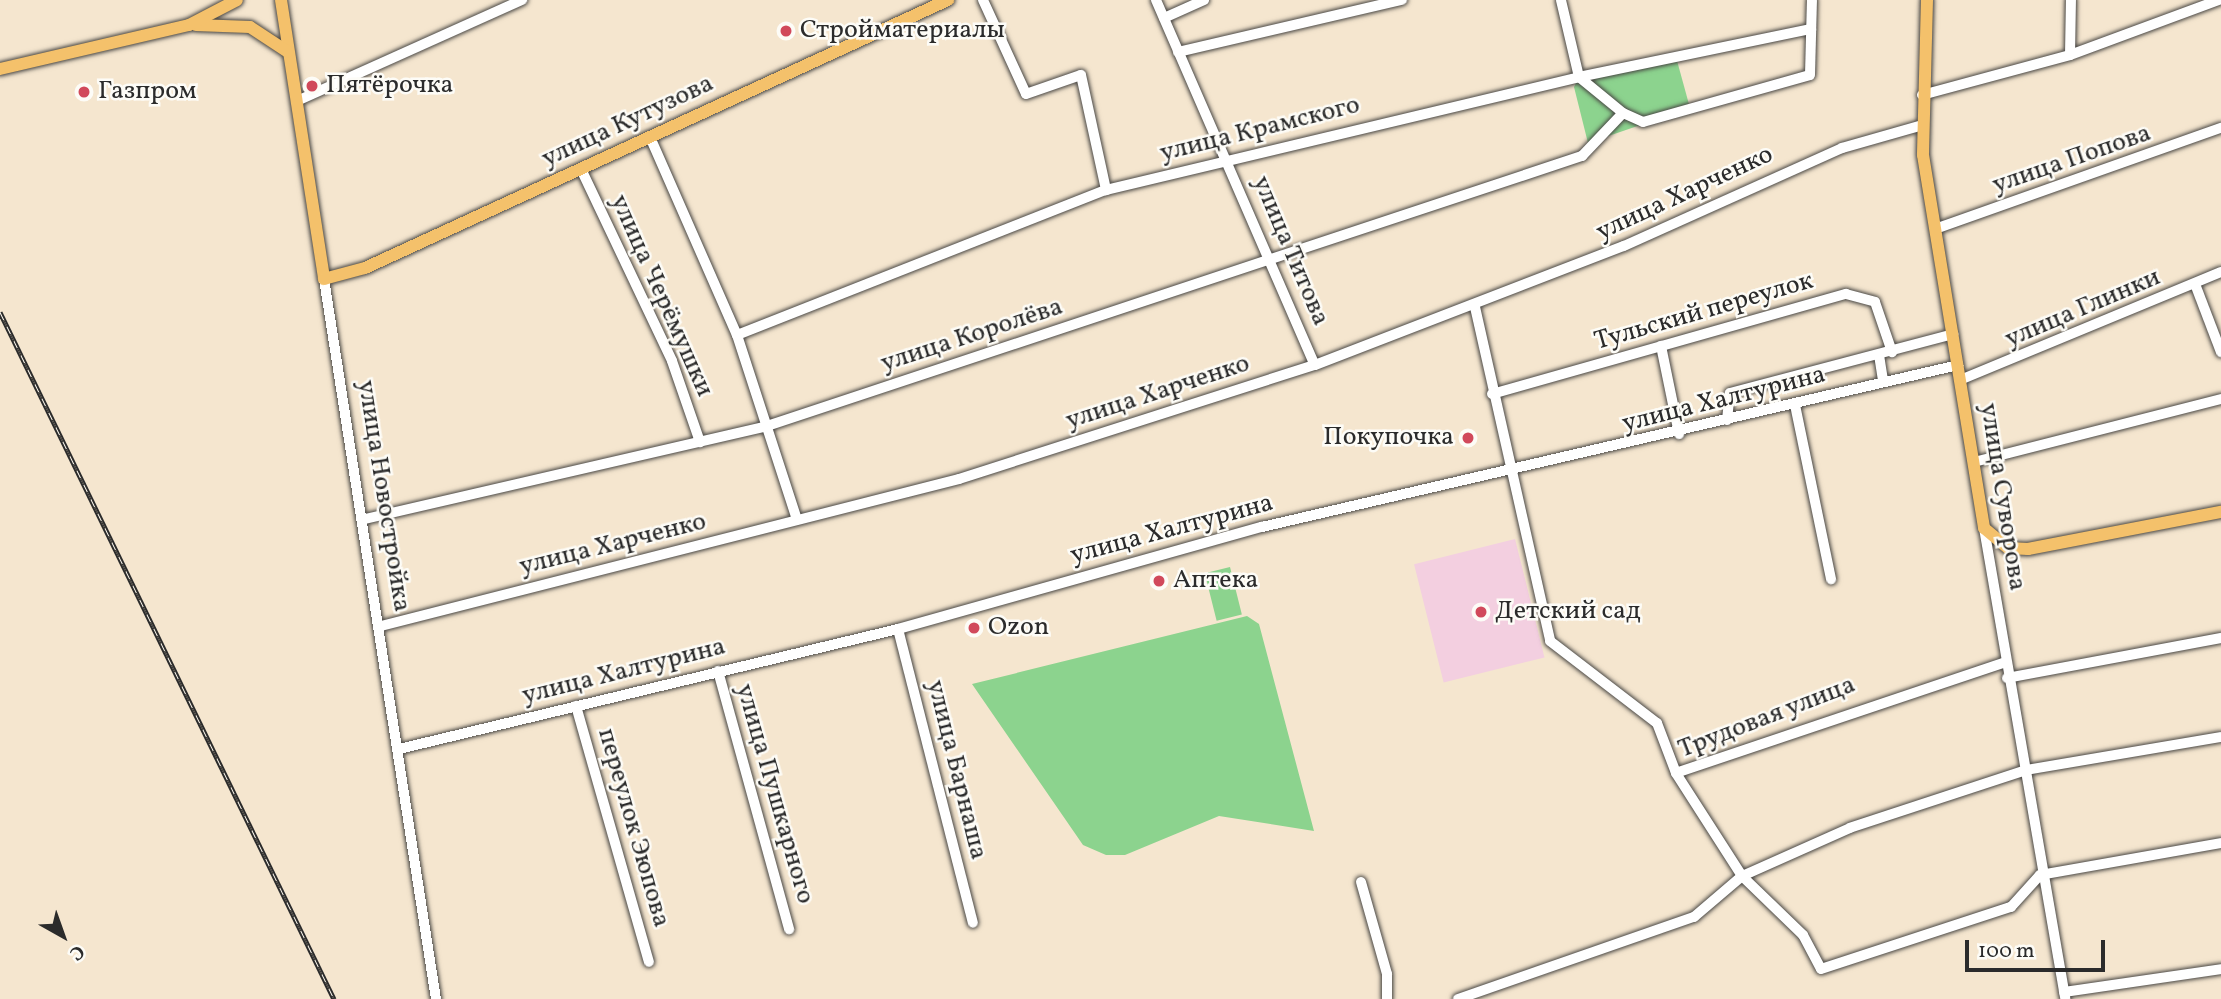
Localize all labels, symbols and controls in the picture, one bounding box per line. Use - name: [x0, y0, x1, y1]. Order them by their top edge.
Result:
- place label: Стройматериалы: [800, 15, 1005, 47]
- marker: Стройматериалы: [778, 23, 794, 39]
- street label: улица Кутузова: [537, 69, 719, 175]
- place label: Пятёрочка: [326, 70, 454, 102]
- place label: Газпром: [98, 76, 197, 108]
- marker: Пятёрочка: [304, 78, 320, 94]
- marker: Газпром: [76, 84, 92, 100]
- street label: улица Крамского: [1157, 90, 1363, 170]
- street label: улица Попова: [1989, 118, 2155, 202]
- street label: улица Харченко: [1592, 139, 1778, 249]
- street label: улица Титова: [1244, 171, 1336, 331]
- street label: улица Черёмушки: [602, 190, 720, 402]
- street label: улица Глинки: [2001, 262, 2165, 356]
- street label: Тульский переулок: [1591, 266, 1817, 358]
- street label: улица Королёва: [877, 292, 1067, 380]
- street label: улица Харченко: [1062, 349, 1254, 437]
- street label: улица Халтурина: [1619, 360, 1829, 440]
- street label: улица Новостройка: [349, 378, 417, 614]
- street label: улица Суворова: [1972, 401, 2032, 593]
- place label: Покупочка: [1323, 422, 1454, 454]
- marker: Покупочка: [1460, 430, 1476, 446]
- street label: улица Халтурина: [1067, 488, 1277, 572]
- street label: улица Харченко: [516, 507, 710, 583]
- place label: Аптека: [1173, 565, 1258, 597]
- marker: Аптека: [1151, 573, 1167, 589]
- place label: Детский сад: [1495, 596, 1641, 628]
- marker: Детский сад: [1473, 604, 1489, 620]
- place label: Ozon: [988, 612, 1049, 644]
- marker: Ozon: [966, 620, 982, 636]
- street label: улица Халтурина: [519, 632, 729, 712]
- street label: Трудовая улица: [1674, 670, 1860, 766]
- street label: улица Барнаша: [919, 677, 993, 863]
- street label: улица Пушкарного: [728, 680, 820, 908]
- street label: переулок Эюпова: [590, 725, 676, 931]
- north arrow: [28, 901, 98, 971]
- scale bar: [1969, 926, 2109, 970]
- text: 100 m: [1978, 937, 2035, 966]
- text: С: [63, 938, 90, 966]

